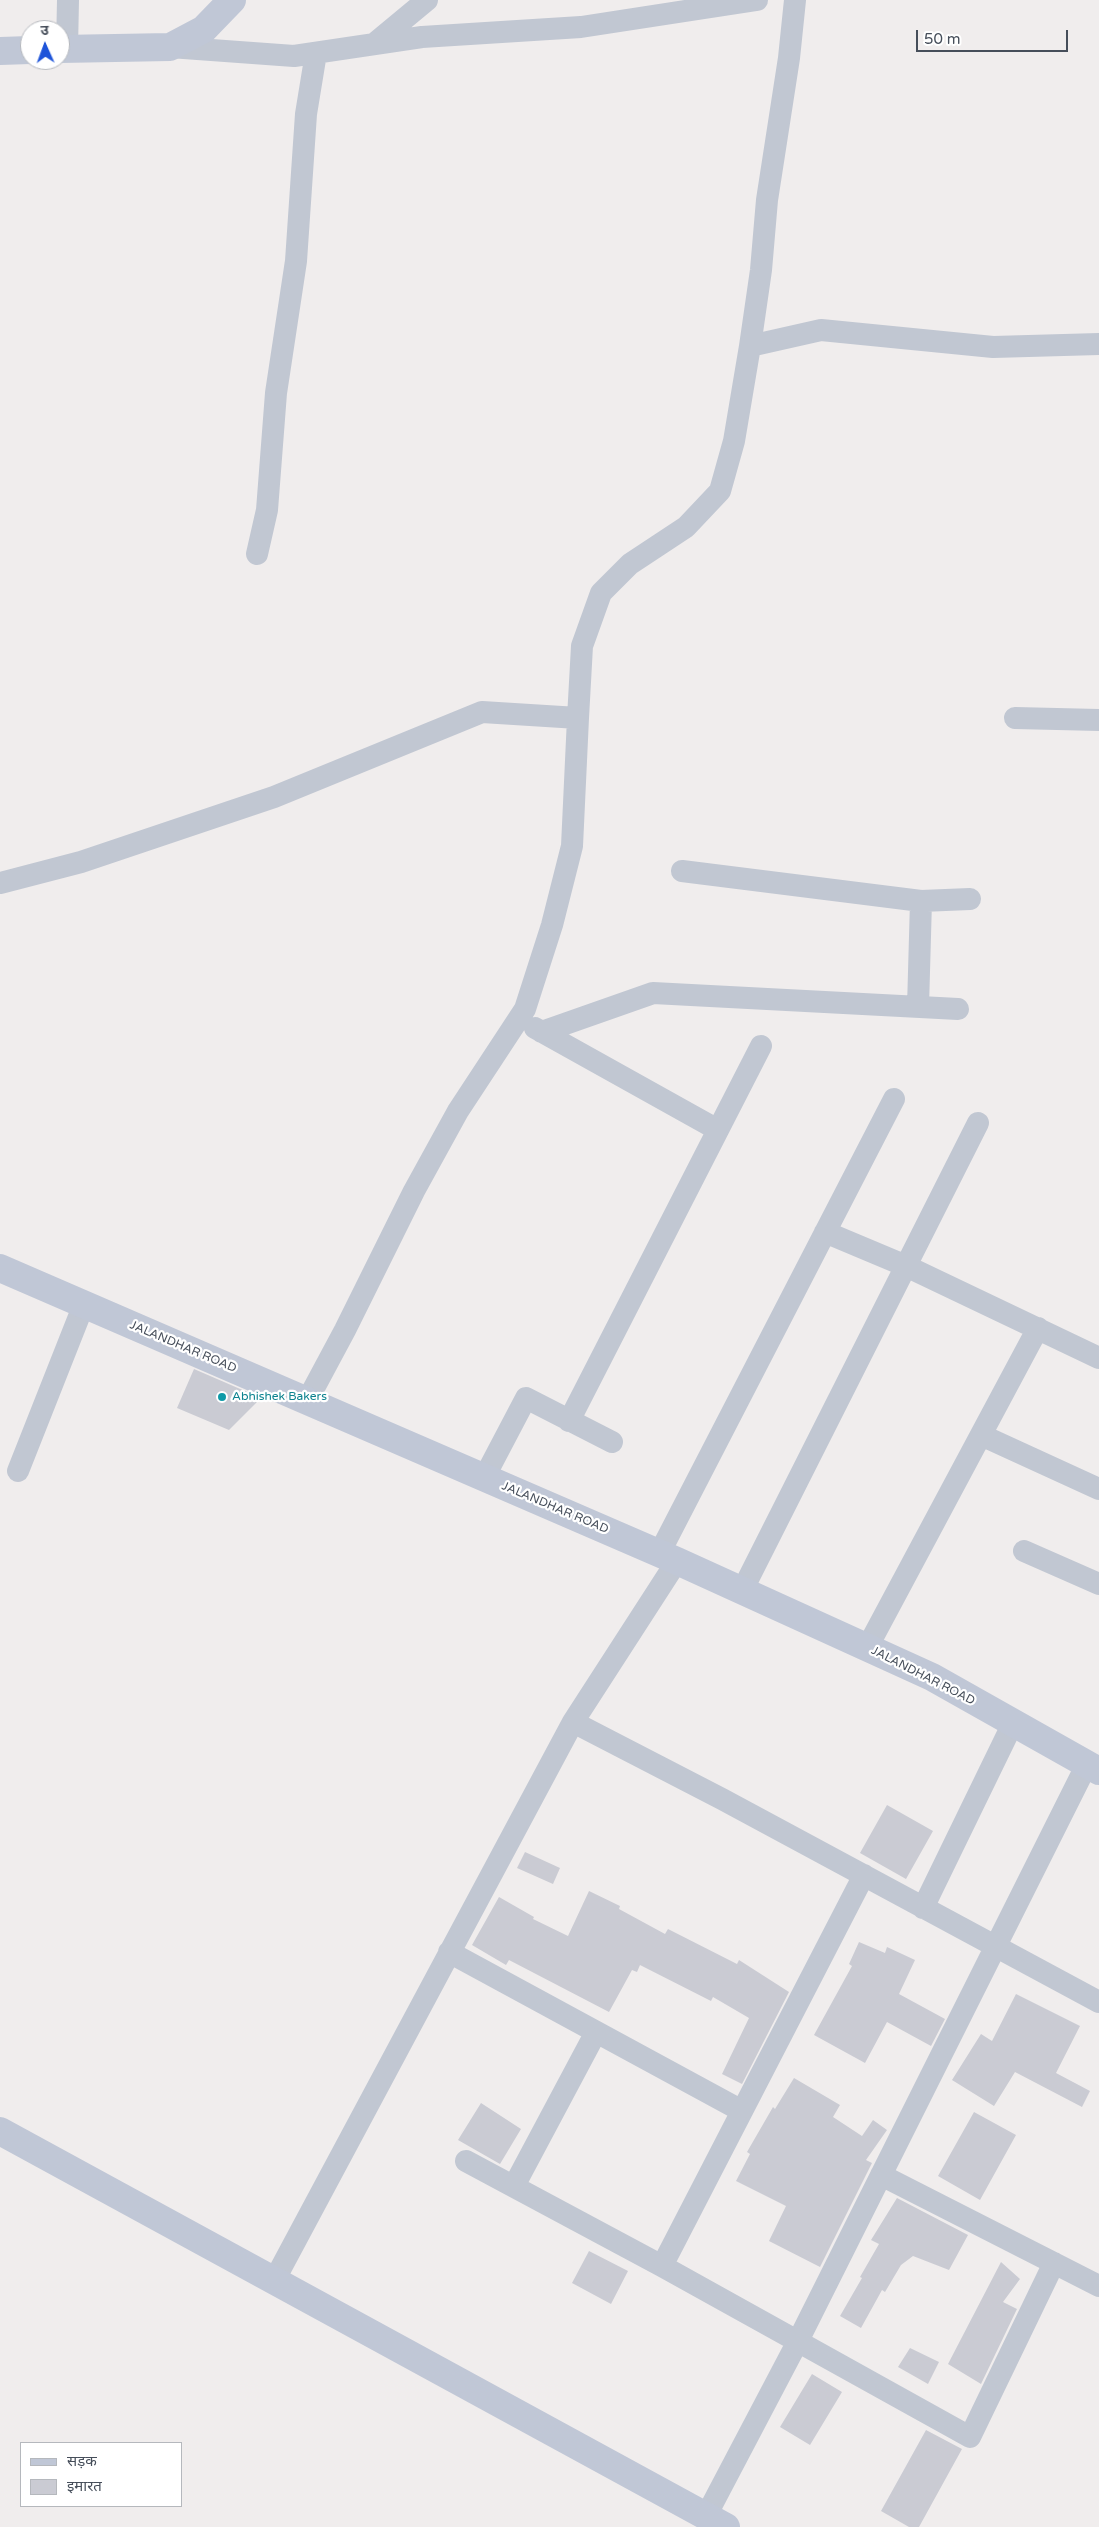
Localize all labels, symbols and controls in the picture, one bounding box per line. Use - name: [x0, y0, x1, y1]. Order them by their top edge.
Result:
- north arrow: [20, 20, 70, 70]
- scale bar: [919, 20, 1072, 52]
- text: उ: [40, 22, 49, 39]
- text: 50 m: [924, 30, 961, 48]
- street label: JALANDHAR ROAD: [127, 1318, 239, 1376]
- place label: Abhishek Bakers: [232, 1390, 327, 1404]
- marker: Abhishek Bakers: [216, 1391, 228, 1403]
- street label: JALANDHAR ROAD: [499, 1479, 611, 1537]
- street label: JALANDHAR ROAD: [869, 1644, 977, 1708]
- legend: [20, 2442, 182, 2507]
- text: सड़क: [67, 2452, 97, 2470]
- text: इमारत: [67, 2477, 102, 2495]

